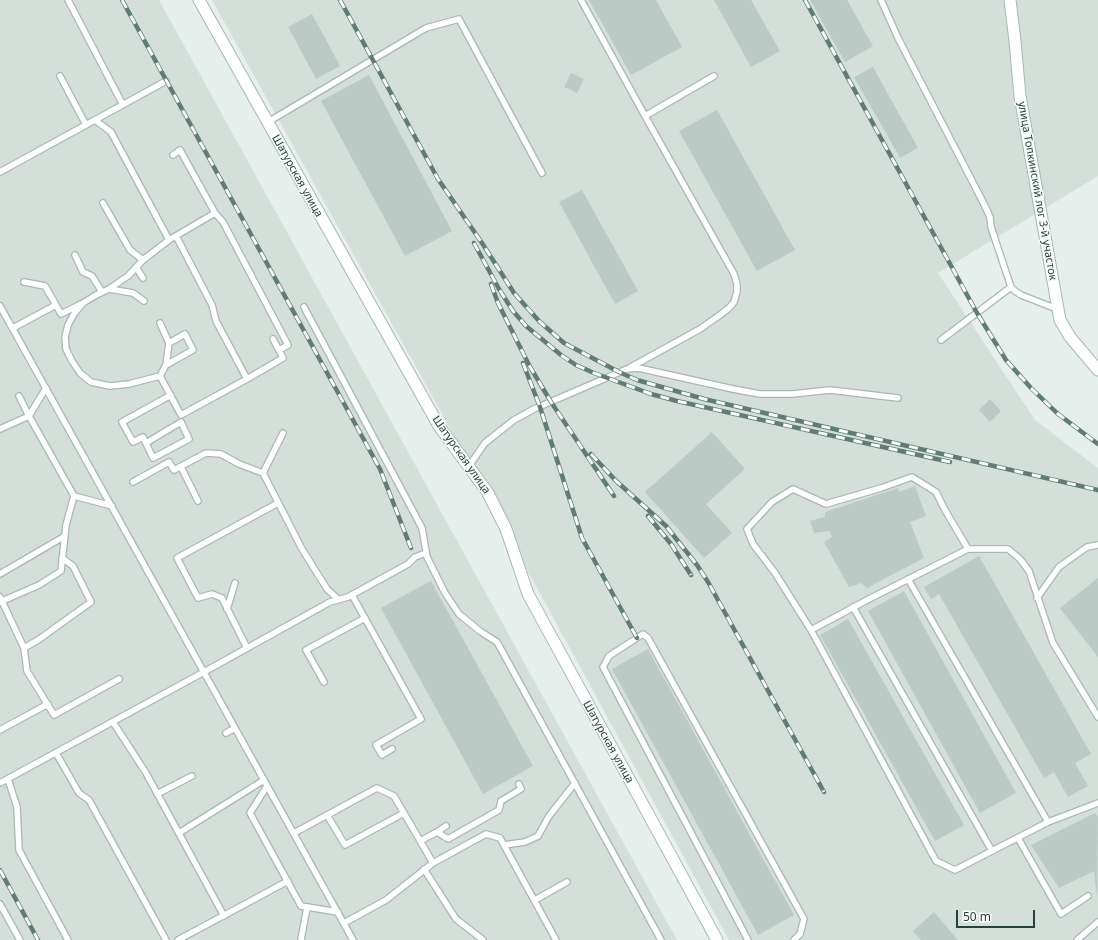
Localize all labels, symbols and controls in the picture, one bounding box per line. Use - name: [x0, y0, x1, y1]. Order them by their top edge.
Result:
- street label: улица Топкинский лог 3-й участок: [1015, 101, 1059, 281]
- street label: Шатурская улица: [269, 132, 325, 220]
- street label: Шатурская улица: [429, 413, 493, 497]
- street label: Шатурская улица: [580, 698, 636, 786]
- scale bar: [958, 902, 1037, 928]
- text: 50 m: [963, 908, 991, 925]

